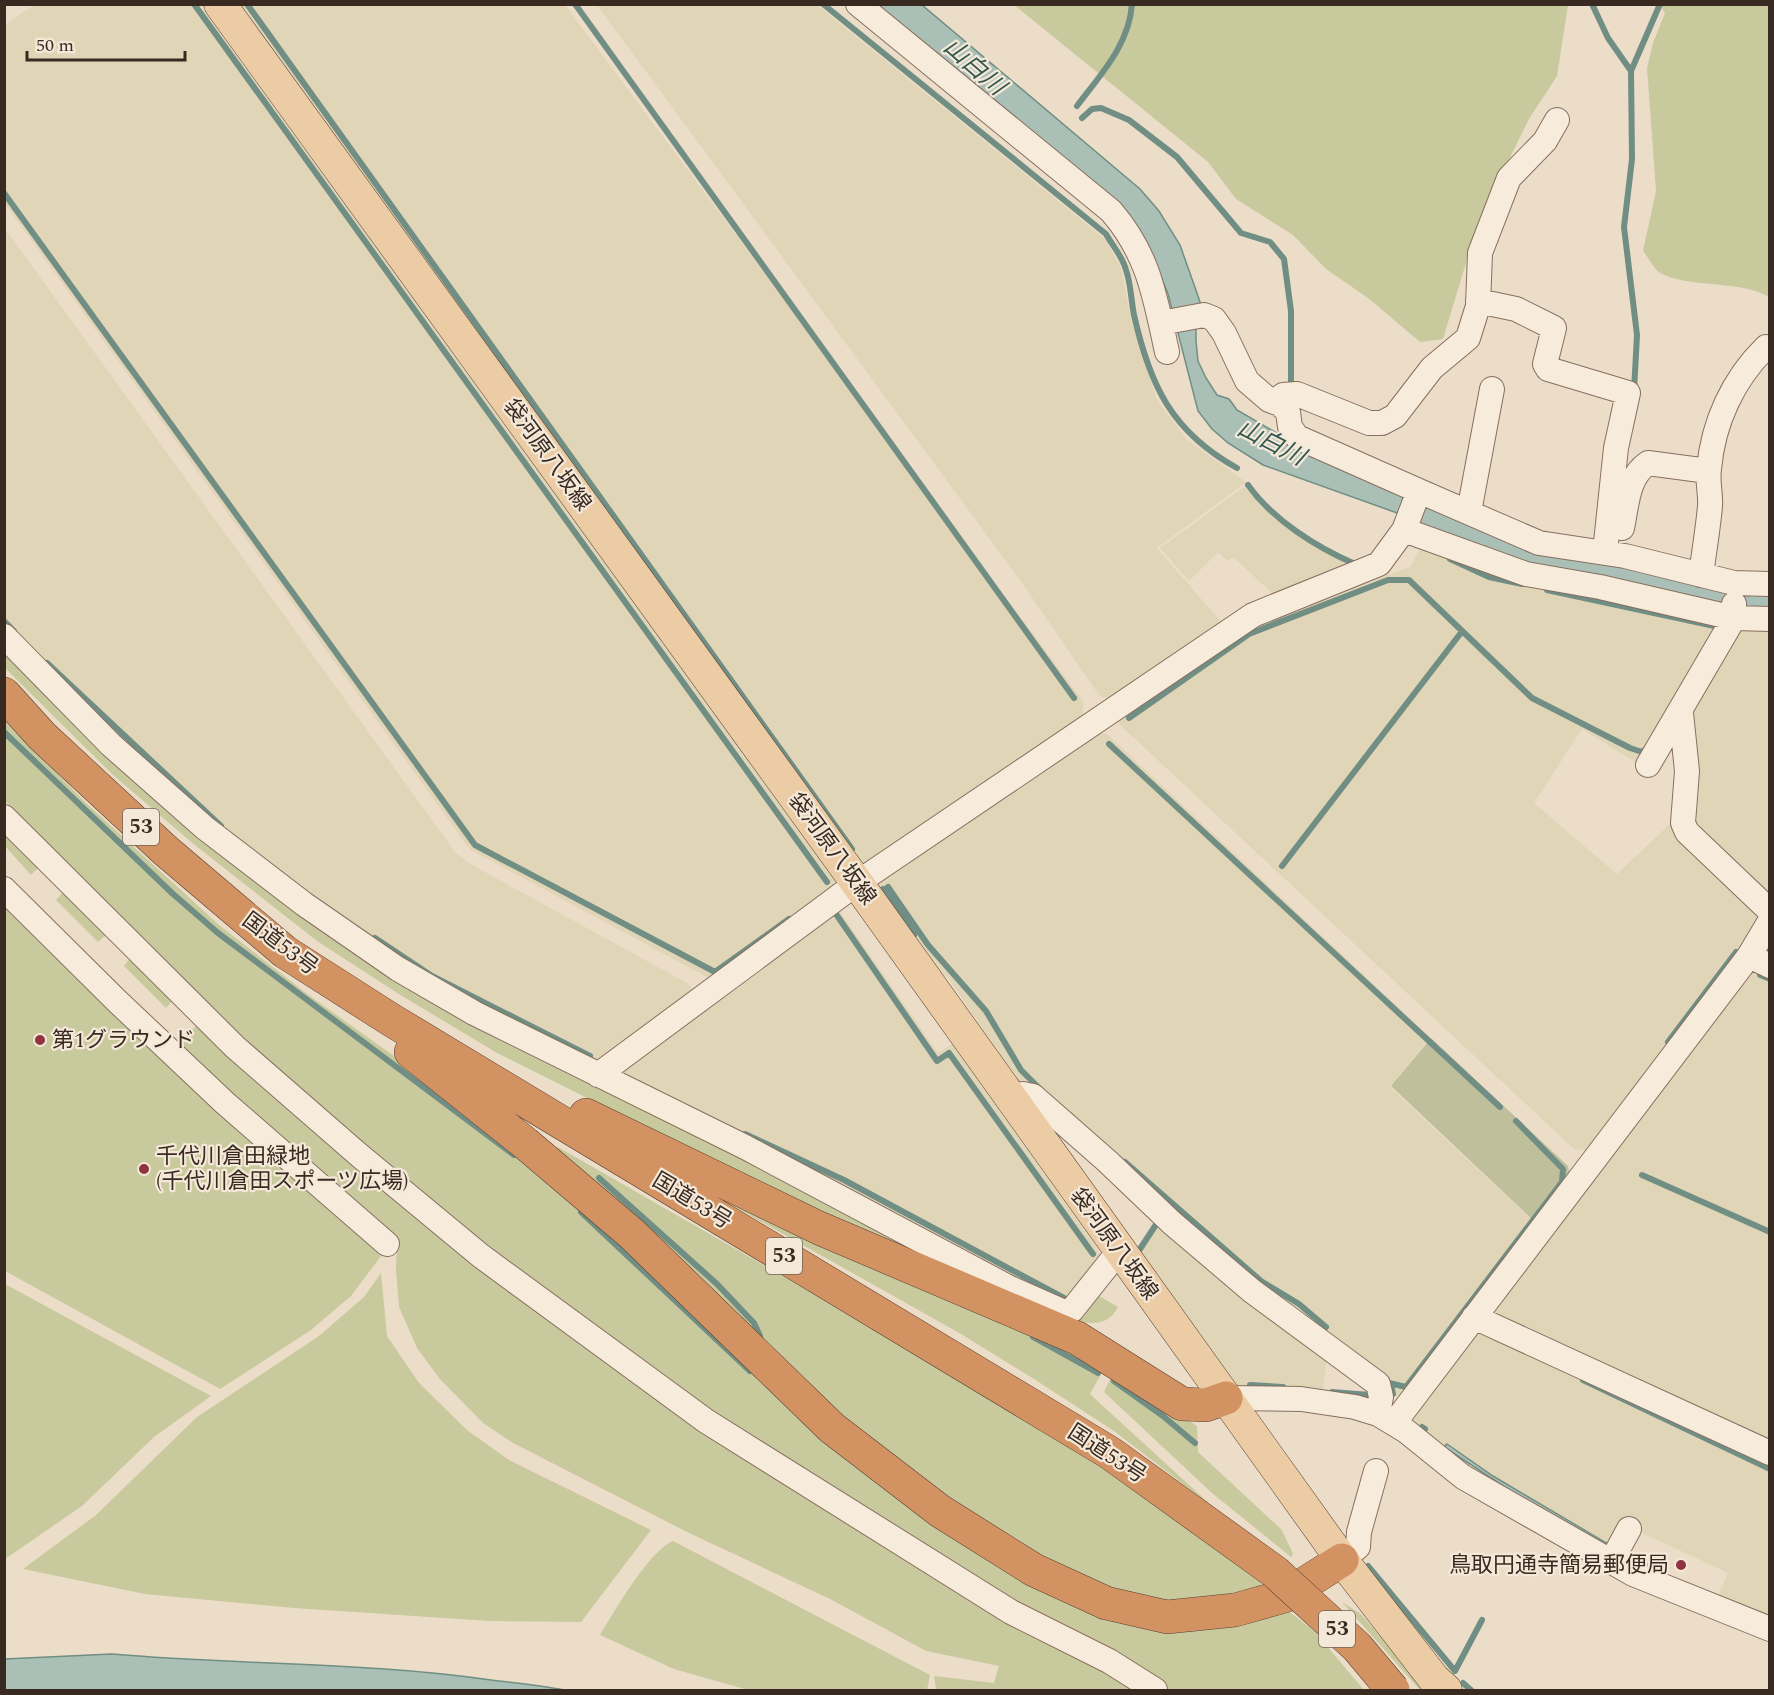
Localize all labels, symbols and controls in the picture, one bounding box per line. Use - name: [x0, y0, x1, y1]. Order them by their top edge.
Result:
- scale bar: [27, 24, 184, 62]
- water label: 山白川: [935, 30, 1015, 106]
- text: 50 m: [36, 32, 74, 59]
- street label: 袋河原八坂線: [495, 392, 599, 518]
- water label: 山白川: [1231, 411, 1314, 477]
- street label: 袋河原八坂線: [780, 786, 884, 912]
- road number: 53: [123, 809, 159, 845]
- street label: 国道53号: [235, 904, 325, 984]
- place label: 第1グラウンド: [52, 1024, 195, 1057]
- marker: 第1グラウンド: [33, 1033, 47, 1047]
- place label: 千代川倉田緑地 (千代川倉田スポーツ広場): [156, 1140, 409, 1198]
- marker: 千代川倉田緑地 (千代川倉田スポーツ広場): [137, 1162, 151, 1176]
- street label: 国道53号: [646, 1164, 738, 1238]
- street label: 袋河原八坂線: [1062, 1181, 1166, 1307]
- road number: 53: [766, 1238, 802, 1274]
- street label: 国道53号: [1061, 1416, 1153, 1492]
- place label: 鳥取円通寺簡易郵便局: [1449, 1549, 1669, 1582]
- marker: 鳥取円通寺簡易郵便局: [1674, 1558, 1688, 1572]
- road number: 53: [1319, 1611, 1355, 1647]

